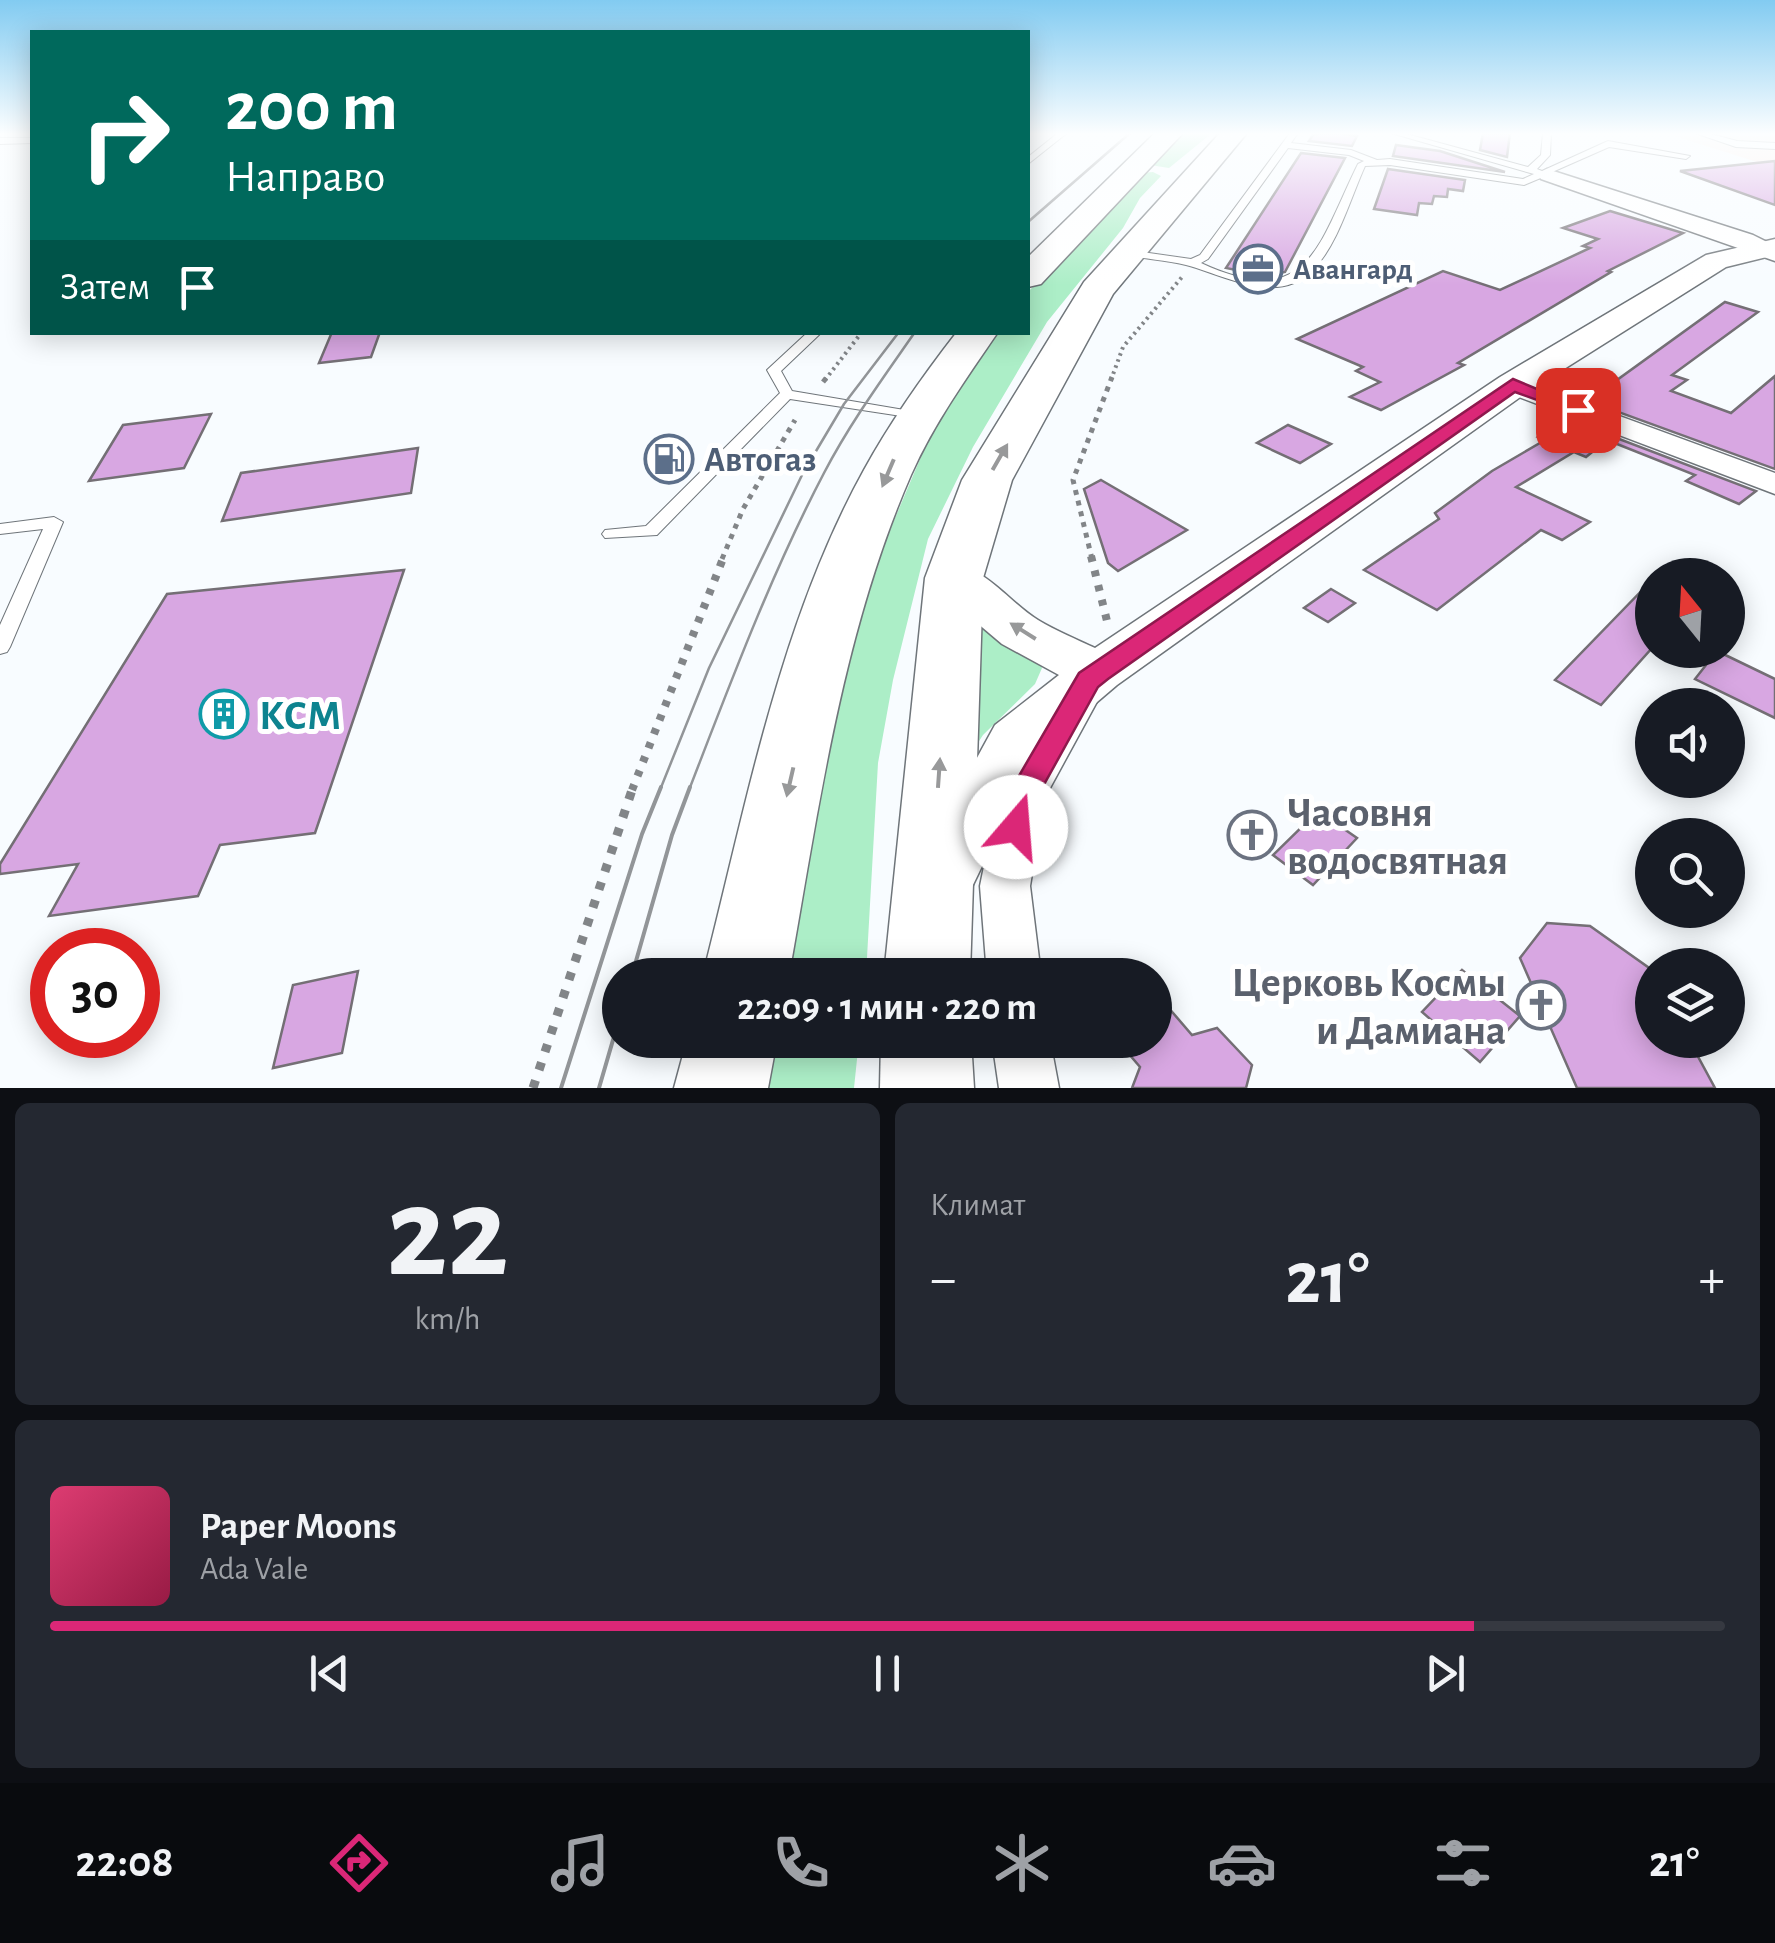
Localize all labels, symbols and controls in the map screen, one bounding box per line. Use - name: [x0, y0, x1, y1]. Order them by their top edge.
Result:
- icon: right: [60, 70, 190, 200]
- text: 200 m: [225, 73, 398, 143]
- text: Направо: [225, 155, 385, 200]
- office icon: Авангард: [1232, 243, 1284, 295]
- place label: Авангард: [1293, 255, 1413, 285]
- icon: arrive: [170, 260, 225, 315]
- text: Затем: [60, 269, 150, 307]
- pin: [1536, 368, 1621, 453]
- icon: arrive: [1551, 383, 1606, 438]
- fuel station icon: Автогаз: [643, 433, 695, 485]
- place label: Автогаз: [704, 443, 816, 478]
- one-way arrow: [992, 443, 1009, 472]
- one-way arrow: [880, 458, 896, 487]
- north arrow: [1635, 558, 1745, 668]
- map controls: [1635, 558, 1745, 1058]
- one-way arrow: [1009, 622, 1036, 640]
- building icon: КСМ: [198, 688, 250, 740]
- button: sound: [1635, 688, 1745, 798]
- place label: КСМ: [259, 695, 342, 737]
- one-way arrow: [932, 756, 948, 788]
- one-way arrow: [781, 767, 797, 798]
- position arrow: [964, 775, 1068, 879]
- place label: Часовня водосвятная: [1287, 792, 1508, 882]
- church icon: Часовня водосвятная: [1226, 809, 1278, 861]
- button: search: [1635, 818, 1745, 928]
- speed limit sign: 30: [30, 928, 160, 1058]
- button: layers: [1635, 948, 1745, 1058]
- place label: Церковь Космы и Дамиана: [1232, 962, 1506, 1052]
- church icon: Церковь Космы и Дамиана: [1515, 979, 1567, 1031]
- text: 22:09 · 1 мин · 220 m: [737, 989, 1037, 1027]
- text: 22: [386, 1170, 509, 1300]
- text: Климат: [930, 1189, 1025, 1221]
- text: 21°: [1285, 1242, 1370, 1317]
- text: −: [930, 1252, 956, 1307]
- text: +: [1699, 1252, 1725, 1307]
- text: km/h: [414, 1303, 481, 1335]
- text: Paper Moons: [200, 1508, 397, 1546]
- text: Ada Vale: [200, 1553, 308, 1585]
- icon: previous: [302, 1646, 357, 1701]
- icon: pause: [860, 1646, 915, 1701]
- icon: next: [1418, 1646, 1473, 1701]
- icon: directions: [324, 1828, 394, 1898]
- icon: music: [545, 1828, 615, 1898]
- icon: phone: [766, 1828, 836, 1898]
- icon: climate: [987, 1828, 1057, 1898]
- icon: car: [1207, 1828, 1277, 1898]
- icon: filters: [1428, 1828, 1498, 1898]
- text: 22:08: [75, 1840, 174, 1885]
- text: 21°: [1649, 1840, 1700, 1885]

